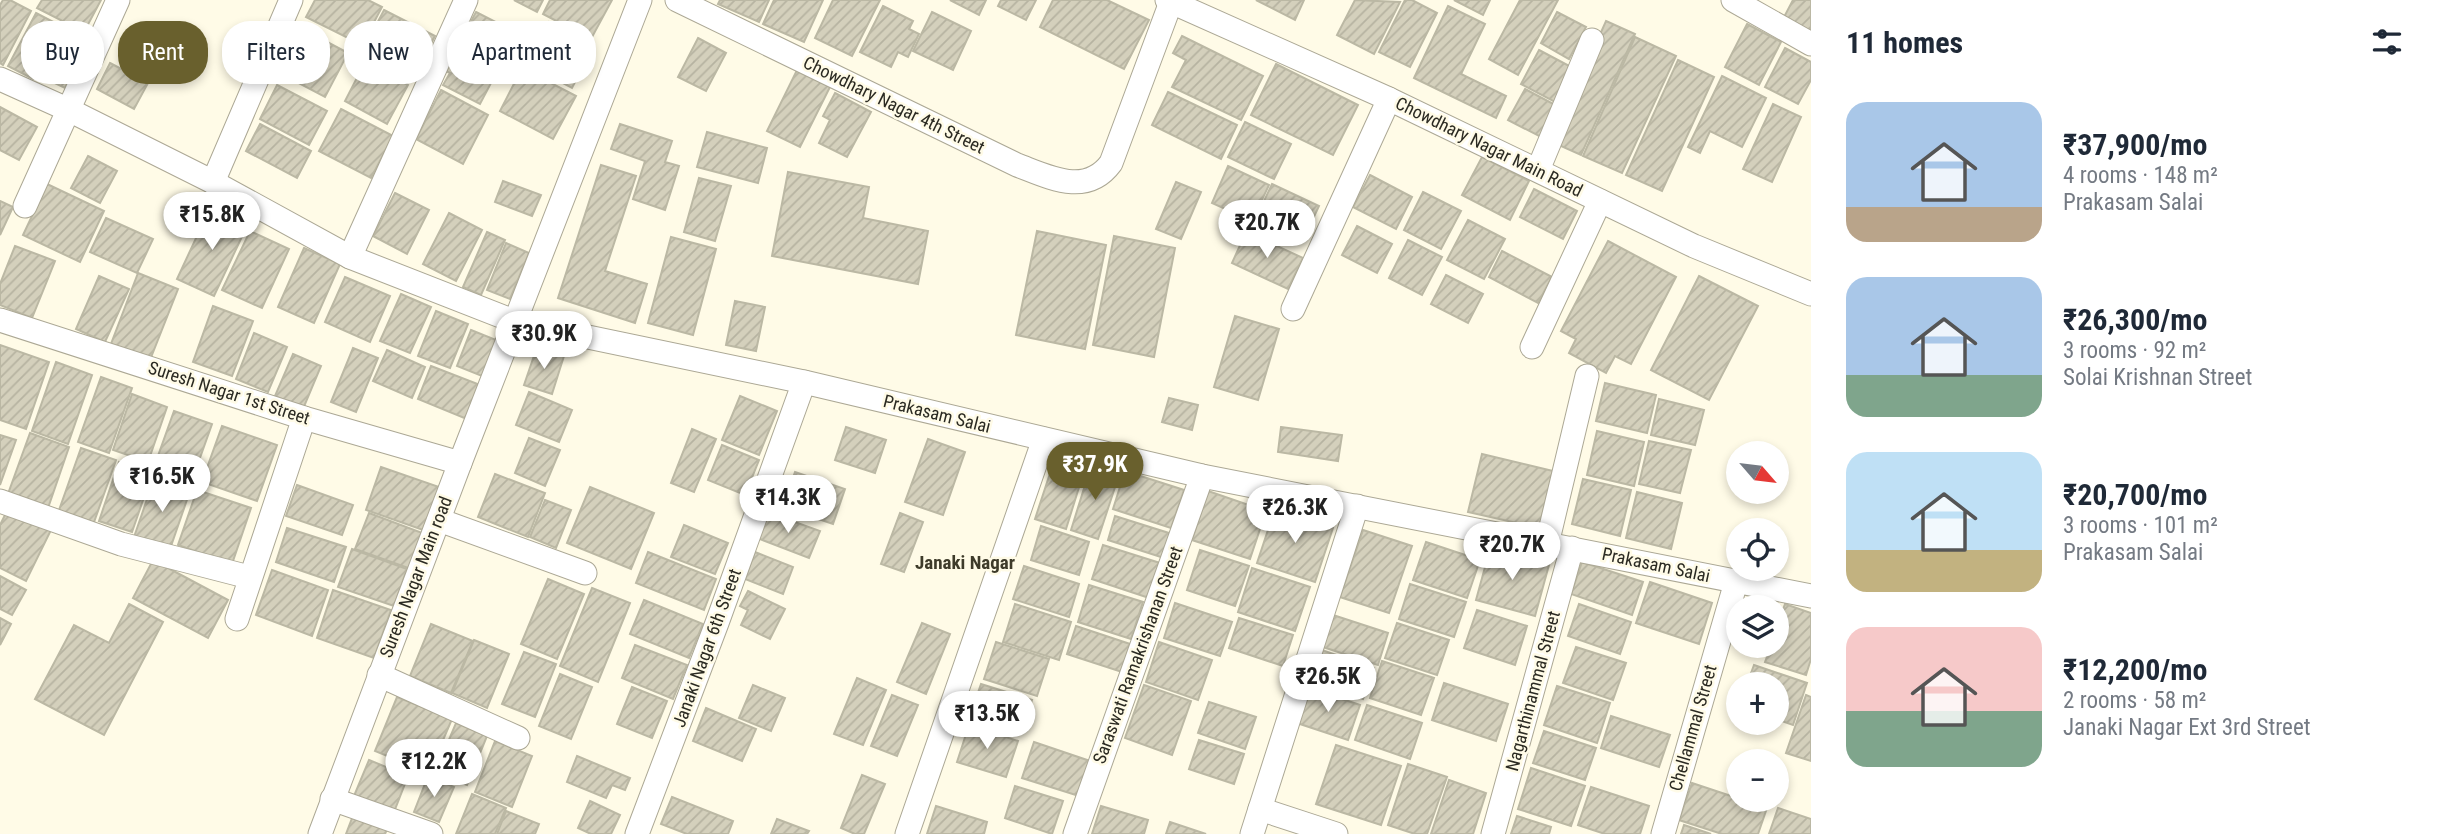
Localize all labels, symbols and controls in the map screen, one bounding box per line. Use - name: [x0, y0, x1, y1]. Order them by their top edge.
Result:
- chip: Buy: [21, 21, 104, 84]
- chip: Rent: [118, 21, 208, 84]
- chip: Filters: [222, 21, 330, 84]
- chip: New: [344, 21, 433, 84]
- chip: Apartment: [447, 21, 596, 84]
- icon: filters: [2368, 23, 2406, 61]
- text: 11 homes: [1846, 25, 1963, 60]
- street label: Chowdhary Nagar 4th Street: [800, 51, 988, 158]
- street label: Chowdhary Nagar Main Road: [1392, 92, 1586, 201]
- text: ₹37,900/mo: [2063, 127, 2207, 162]
- icon: home: [1902, 130, 1986, 214]
- text: 4 rooms · 148 m²: [2063, 162, 2218, 189]
- text: Prakasam Salai: [2063, 189, 2203, 216]
- pin: ₹15.8K: [155, 192, 269, 252]
- text: ₹15.8K: [179, 201, 245, 228]
- pin: ₹20.7K: [1210, 201, 1324, 260]
- text: ₹20.7K: [1234, 209, 1300, 236]
- text: ₹26,300/mo: [2063, 302, 2207, 337]
- icon: home: [1902, 305, 1986, 389]
- pin: ₹30.9K: [487, 312, 601, 371]
- text: ₹30.9K: [511, 320, 577, 347]
- text: 3 rooms · 92 m²: [2063, 337, 2206, 364]
- street label: Suresh Nagar 1st Street: [146, 357, 313, 429]
- text: Solai Krishnan Street: [2063, 364, 2252, 391]
- street label: Prakasam Salai: [881, 390, 993, 437]
- north arrow: [1726, 441, 1788, 504]
- map controls: [1726, 441, 1789, 812]
- pin: ₹37.9K: [1038, 442, 1152, 502]
- text: ₹37.9K: [1062, 451, 1128, 478]
- pin: ₹16.5K: [105, 454, 219, 514]
- text: ₹16.5K: [129, 463, 195, 490]
- pin: ₹14.3K: [731, 476, 845, 535]
- text: ₹20,700/mo: [2063, 477, 2207, 512]
- icon: home: [1902, 480, 1986, 564]
- text: ₹14.3K: [755, 484, 821, 511]
- pin: ₹26.3K: [1238, 486, 1352, 545]
- street label: Suresh Nagar Main road: [375, 493, 456, 660]
- text: ₹26.3K: [1262, 494, 1328, 521]
- text: 3 rooms · 101 m²: [2063, 512, 2218, 539]
- button: locate: [1726, 518, 1789, 581]
- pin: ₹20.7K: [1455, 522, 1569, 582]
- text: ₹20.7K: [1479, 531, 1545, 558]
- text: Prakasam Salai: [2063, 539, 2203, 566]
- street label: Saraswati Ramakrishanan Street: [1088, 543, 1187, 766]
- street label: Prakasam Salai: [1600, 543, 1712, 586]
- district label: Janaki Nagar: [915, 551, 1015, 574]
- street label: Janaki Nagar 6th Street: [668, 566, 745, 730]
- button: layers: [1726, 595, 1789, 658]
- street label: Nagarthinammal Street: [1501, 609, 1564, 773]
- text: ₹12,200/mo: [2063, 652, 2207, 687]
- pin: ₹26.5K: [1271, 654, 1385, 714]
- icon: home: [1902, 655, 1986, 739]
- street label: Chellammal Street: [1664, 662, 1721, 793]
- text: ₹26.5K: [1295, 663, 1361, 690]
- button: +: [1726, 672, 1789, 735]
- text: 2 rooms · 58 m²: [2063, 687, 2206, 714]
- pin: ₹13.5K: [930, 692, 1044, 751]
- text: ₹13.5K: [954, 700, 1020, 727]
- text: Janaki Nagar Ext 3rd Street: [2063, 714, 2310, 741]
- pin: ₹12.2K: [377, 740, 491, 799]
- text: ₹12.2K: [401, 748, 467, 775]
- button: −: [1726, 749, 1789, 812]

